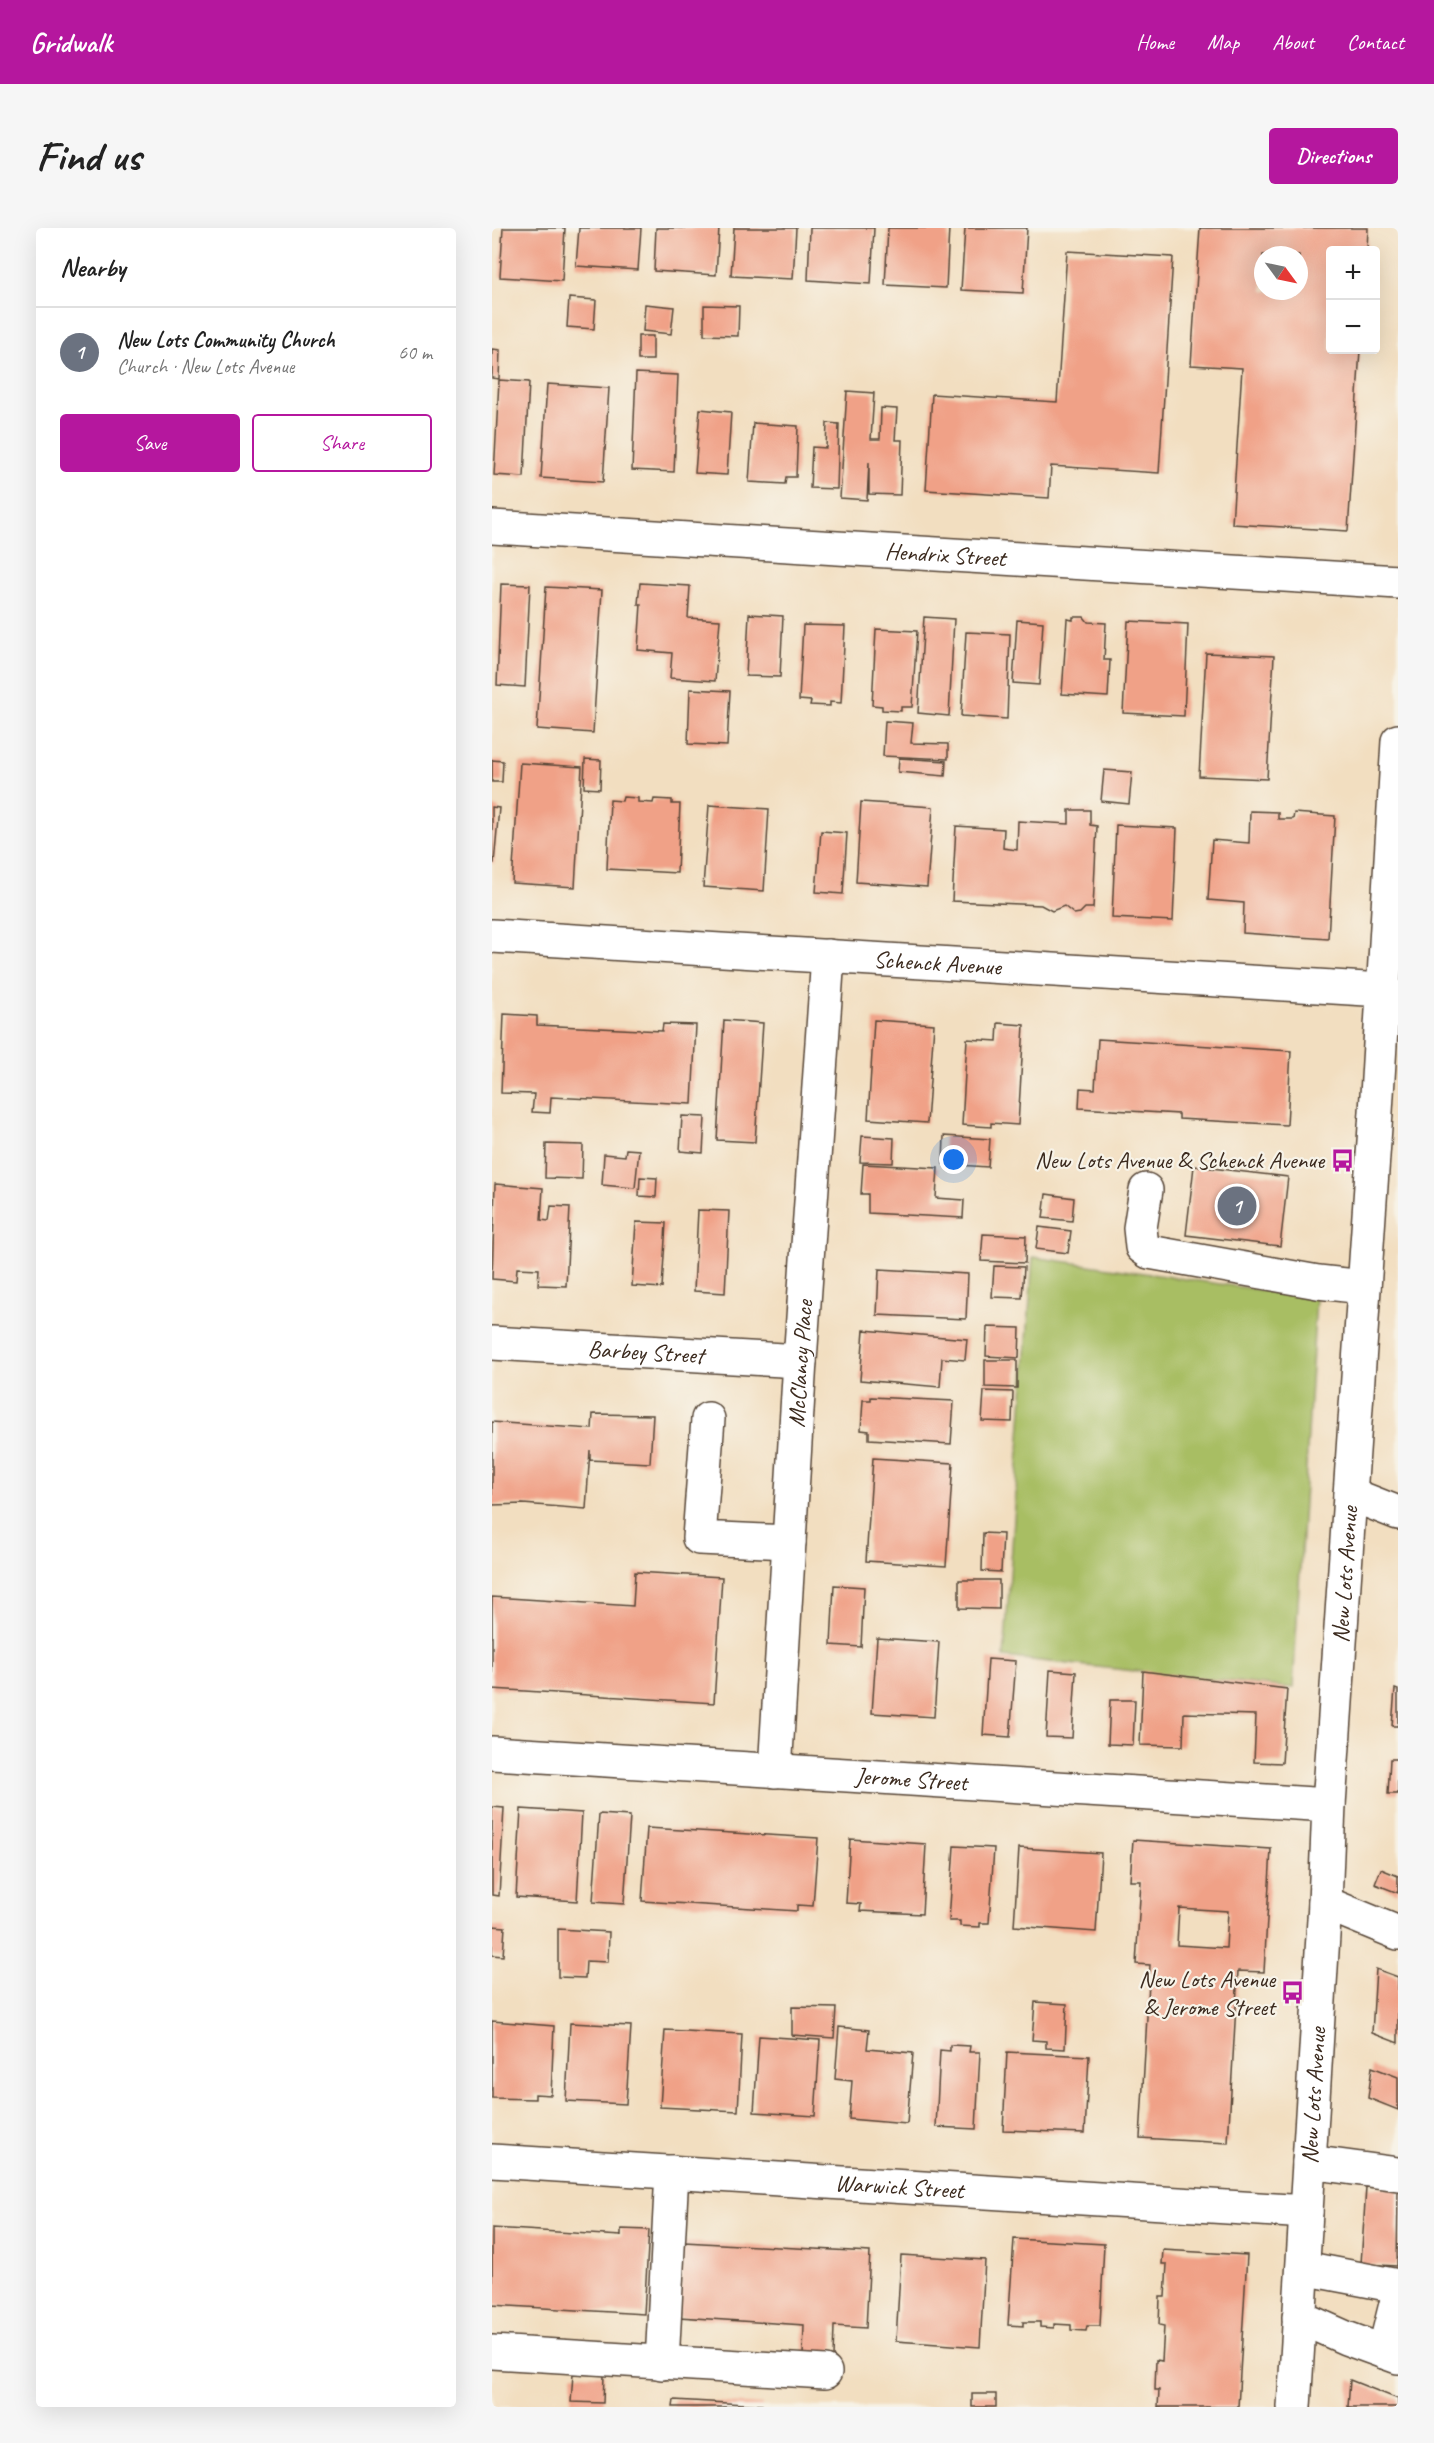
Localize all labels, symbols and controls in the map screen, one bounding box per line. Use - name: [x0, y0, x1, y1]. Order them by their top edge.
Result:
- text: Gridwalk: [30, 25, 112, 60]
- text: Home: [1136, 29, 1174, 55]
- text: Map: [1207, 29, 1239, 55]
- text: About: [1272, 29, 1314, 55]
- text: Contact: [1347, 29, 1404, 55]
- button: Directions: [1269, 128, 1398, 184]
- text: Find us: [36, 130, 141, 183]
- north arrow: [1254, 246, 1308, 300]
- map controls: [1326, 246, 1380, 354]
- button: +: [1326, 246, 1380, 300]
- text: Nearby: [60, 251, 125, 284]
- button: −: [1326, 300, 1380, 354]
- text: New Lots Community Church: [117, 326, 335, 354]
- text: 1: [75, 340, 84, 365]
- text: 60 m: [398, 340, 432, 365]
- text: Church · New Lots Avenue: [117, 354, 294, 379]
- button: Save: [60, 414, 240, 472]
- button: Share: [252, 414, 432, 472]
- street label: Hendrix Street: [884, 536, 1008, 573]
- street label: Schenck Avenue: [873, 944, 1004, 982]
- your location: [939, 1145, 968, 1174]
- place label: New Lots Avenue & Schenck Avenue: [1035, 1145, 1326, 1175]
- bus stop icon: New Lots Avenue & Schenck Avenue: [1329, 1147, 1355, 1173]
- pin: 1: [1218, 1184, 1256, 1228]
- street label: McClancy Place: [781, 1297, 819, 1428]
- street label: Barbey Street: [587, 1334, 708, 1371]
- street label: New Lots Avenue: [1325, 1503, 1364, 1644]
- street label: Jerome Street: [853, 1761, 970, 1798]
- place label: New Lots Avenue & Jerome Street: [1139, 1964, 1277, 2022]
- bus stop icon: New Lots Avenue & Jerome Street: [1280, 1980, 1306, 2006]
- street label: New Lots Avenue: [1294, 2024, 1332, 2165]
- street label: Warwick Street: [834, 2168, 966, 2206]

